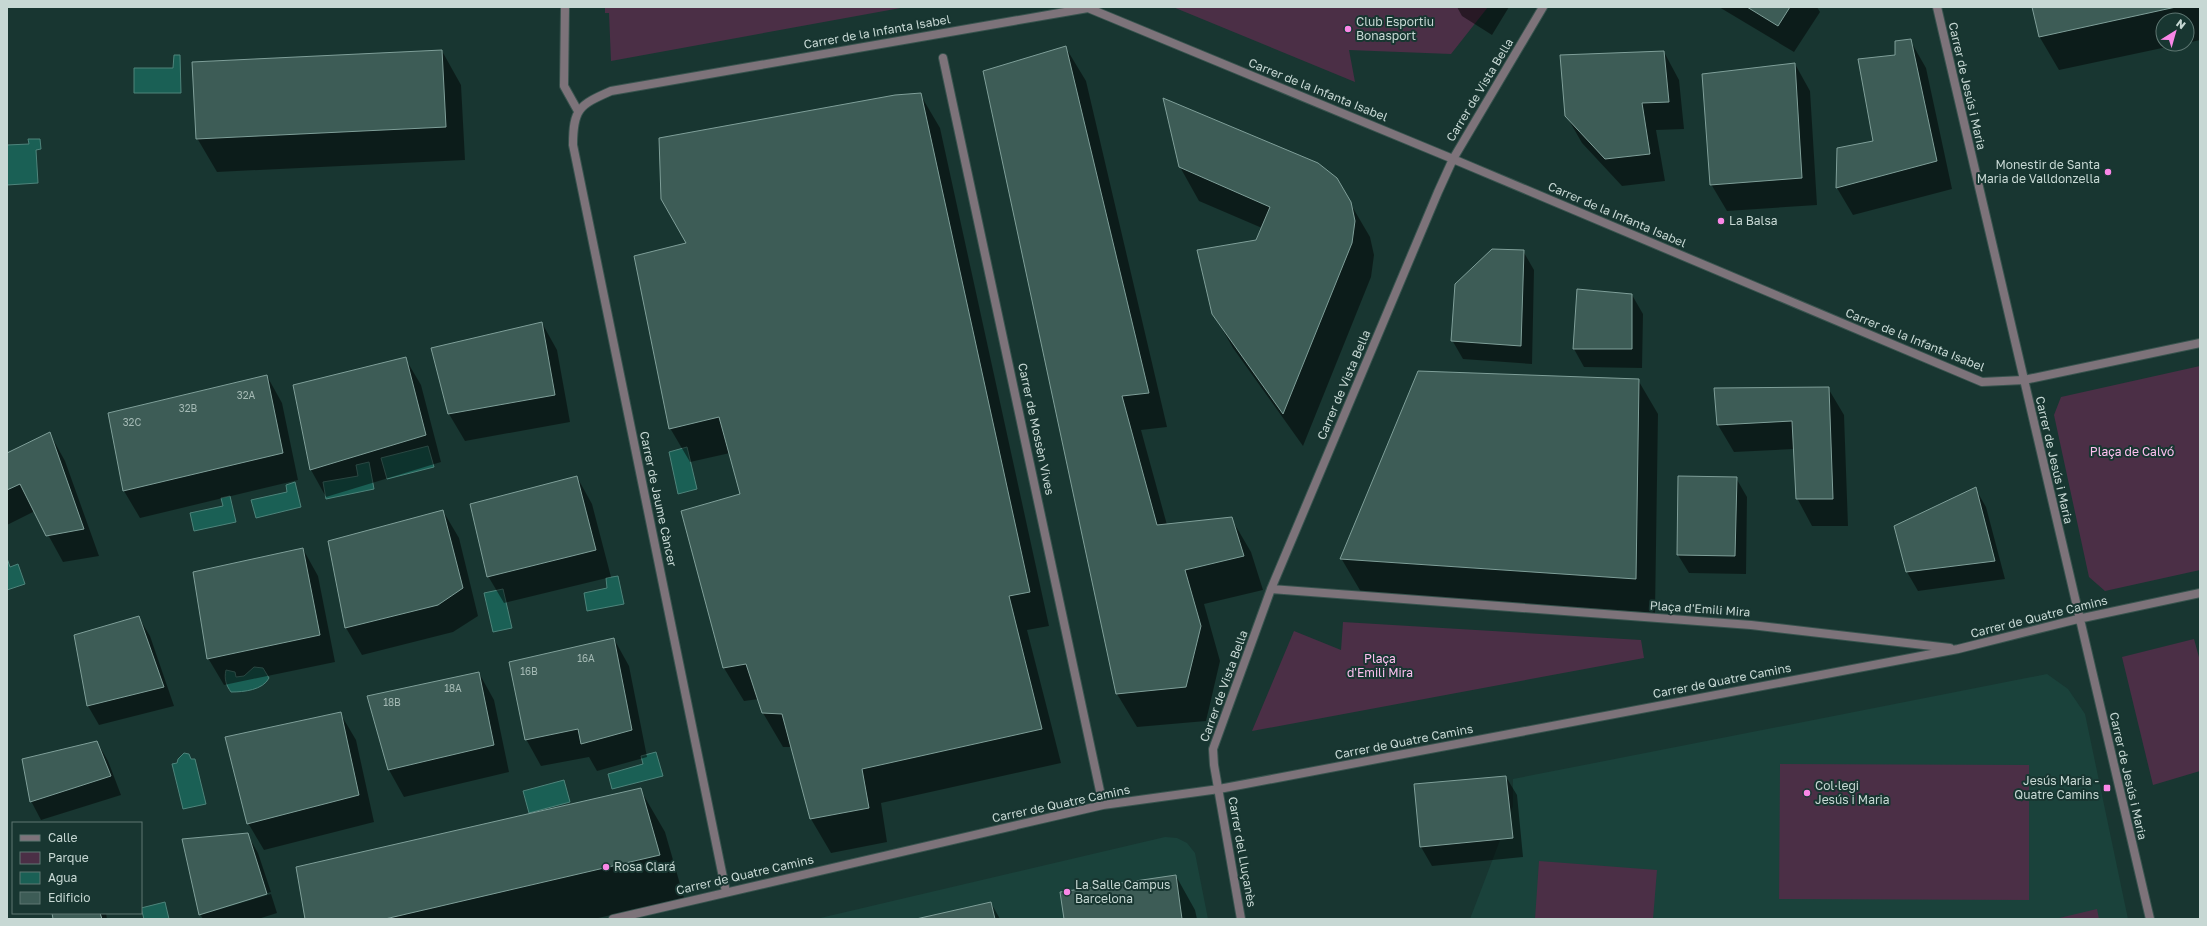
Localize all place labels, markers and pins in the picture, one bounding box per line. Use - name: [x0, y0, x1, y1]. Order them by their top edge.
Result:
- place label: Club Esportiu Bonasport: [1356, 14, 1434, 43]
- marker: Club Esportiu Bonasport: [1343, 24, 1353, 34]
- place label: Monestir de Santa Maria de Valldonzella: [1977, 157, 2100, 186]
- marker: Monestir de Santa Maria de Valldonzella: [2103, 167, 2113, 177]
- place label: La Balsa: [1729, 213, 1778, 228]
- marker: La Balsa: [1716, 216, 1726, 226]
- place label: Jesús Maria - Quatre Camins: [2014, 773, 2099, 802]
- place label: Col·legi Jesús i Maria: [1815, 778, 1890, 807]
- marker: Jesús Maria - Quatre Camins: [2102, 783, 2112, 793]
- marker: Col·legi Jesús i Maria: [1802, 788, 1812, 798]
- place label: Rosa Clará: [614, 859, 676, 874]
- marker: Rosa Clará: [601, 862, 611, 872]
- place label: La Salle Campus Barcelona: [1075, 877, 1170, 906]
- marker: La Salle Campus Barcelona: [1062, 887, 1072, 897]

